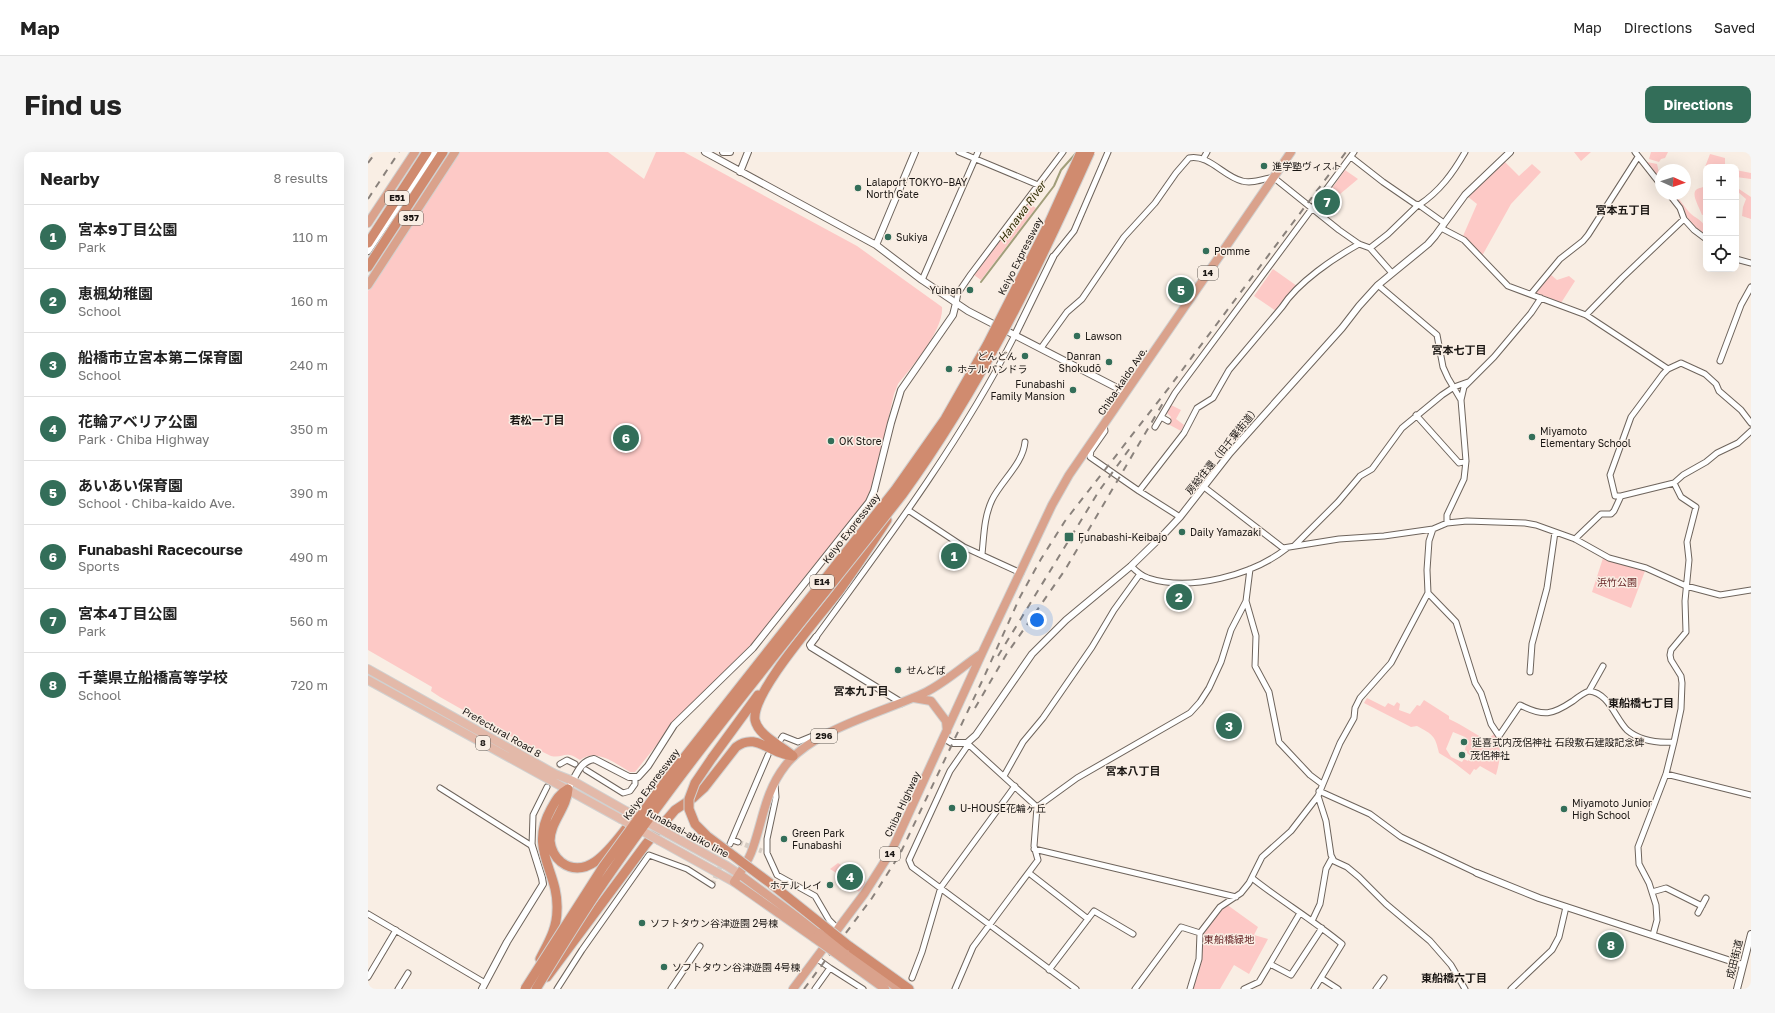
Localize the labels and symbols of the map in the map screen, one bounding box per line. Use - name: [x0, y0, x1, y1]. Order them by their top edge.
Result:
- place label: 進学塾ヴィスト: [1272, 160, 1342, 172]
- marker: 進学塾ヴィスト: [1259, 161, 1269, 171]
- north arrow: [1655, 164, 1691, 200]
- place label: Lalaport TOKYO−BAY North Gate: [866, 176, 968, 200]
- water label: Hanawa River: [995, 177, 1049, 245]
- marker: Lalaport TOKYO−BAY North Gate: [853, 183, 863, 193]
- pin: 7: [1314, 187, 1340, 217]
- road number: E51: [385, 191, 409, 205]
- district label: 宮本五丁目: [1596, 203, 1651, 216]
- road number: 357: [399, 211, 423, 225]
- street label: Keiyo Expressway: [995, 215, 1045, 297]
- place label: Sukiya: [896, 231, 928, 243]
- marker: Sukiya: [883, 232, 893, 242]
- place label: Pomme: [1214, 245, 1250, 257]
- marker: Pomme: [1201, 246, 1211, 256]
- road number: 14: [1198, 266, 1218, 280]
- pin: 5: [1168, 275, 1194, 305]
- place label: Yuihan: [930, 284, 962, 296]
- marker: Yuihan: [965, 285, 975, 295]
- place label: Lawson: [1085, 330, 1122, 342]
- marker: Lawson: [1072, 331, 1082, 341]
- district label: 宮本七丁目: [1432, 343, 1487, 356]
- street label: Chiba-kaido Ave.: [1095, 345, 1149, 417]
- place label: どんどん: [977, 350, 1017, 362]
- place label: Danran Shokudō: [1059, 350, 1101, 374]
- marker: どんどん: [1020, 351, 1030, 361]
- marker: Danran Shokudō: [1104, 357, 1114, 367]
- place label: ホテルパンドラ: [957, 363, 1028, 375]
- marker: ホテルパンドラ: [944, 364, 954, 374]
- place label: Funabashi Family Mansion: [990, 378, 1065, 402]
- marker: Funabashi Family Mansion: [1068, 385, 1078, 395]
- street label: 房総往還（旧千葉街道）: [1183, 403, 1261, 497]
- district label: 若松一丁目: [510, 413, 565, 426]
- pin: 6: [613, 423, 639, 453]
- place label: Miyamoto Elementary School: [1540, 425, 1631, 449]
- marker: Miyamoto Elementary School: [1527, 432, 1537, 442]
- place label: OK Store: [839, 435, 882, 447]
- marker: OK Store: [826, 436, 836, 446]
- street label: Keiyo Expressway: [820, 490, 882, 566]
- place label: Daily Yamazaki: [1190, 526, 1261, 538]
- marker: Daily Yamazaki: [1177, 527, 1187, 537]
- marker: Funabashi-Keibajo: [1063, 531, 1075, 543]
- place label: Funabashi-Keibajo: [1078, 531, 1167, 543]
- pin: 1: [941, 541, 967, 571]
- road number: E14: [810, 575, 834, 589]
- park label: 浜竹公園: [1597, 576, 1637, 588]
- pin: 2: [1166, 582, 1192, 612]
- your location: [1027, 610, 1047, 630]
- place label: せんどば: [906, 664, 946, 676]
- marker: せんどば: [893, 665, 903, 675]
- district label: 宮本九丁目: [834, 684, 889, 697]
- district label: 東船橋七丁目: [1608, 696, 1674, 709]
- street label: Prefectural Road 8: [460, 705, 544, 759]
- pin: 3: [1216, 711, 1242, 741]
- road number: 296: [811, 729, 837, 743]
- road number: 8: [476, 736, 490, 750]
- place label: 延喜式内茂侶神社 石段敷石建設記念碑: [1472, 736, 1645, 748]
- marker: 延喜式内茂侶神社 石段敷石建設記念碑: [1459, 737, 1469, 747]
- street label: Keiyo Expressway: [620, 746, 682, 822]
- place label: 茂侶神社: [1470, 749, 1510, 761]
- marker: 茂侶神社: [1457, 750, 1467, 760]
- district label: 宮本八丁目: [1106, 764, 1161, 777]
- street label: Chiba Highway: [881, 769, 923, 839]
- place label: Miyamoto Junior High School: [1572, 797, 1652, 821]
- place label: U-HOUSE花輪ヶ丘: [960, 802, 1046, 814]
- marker: U-HOUSE花輪ヶ丘: [947, 803, 957, 813]
- marker: Miyamoto Junior High School: [1559, 804, 1569, 814]
- street label: funabasi-abiko line: [645, 806, 731, 860]
- place label: Green Park Funabashi: [792, 827, 845, 851]
- marker: Green Park Funabashi: [779, 834, 789, 844]
- road number: 14: [880, 847, 900, 861]
- pin: 4: [837, 862, 863, 892]
- place label: ホテル レイ: [770, 879, 822, 891]
- marker: ホテル レイ: [825, 880, 835, 890]
- place label: ソフトタウン谷津遊園 2号棟: [650, 917, 778, 929]
- marker: ソフトタウン谷津遊園 2号棟: [637, 918, 647, 928]
- pin: 8: [1598, 930, 1624, 960]
- park label: 東船橋緑地: [1204, 933, 1255, 945]
- street label: 成田街道: [1723, 938, 1745, 980]
- place label: ソフトタウン谷津遊園 4号棟: [672, 961, 801, 973]
- marker: ソフトタウン谷津遊園 4号棟: [659, 962, 669, 972]
- district label: 東船橋六丁目: [1421, 971, 1487, 984]

